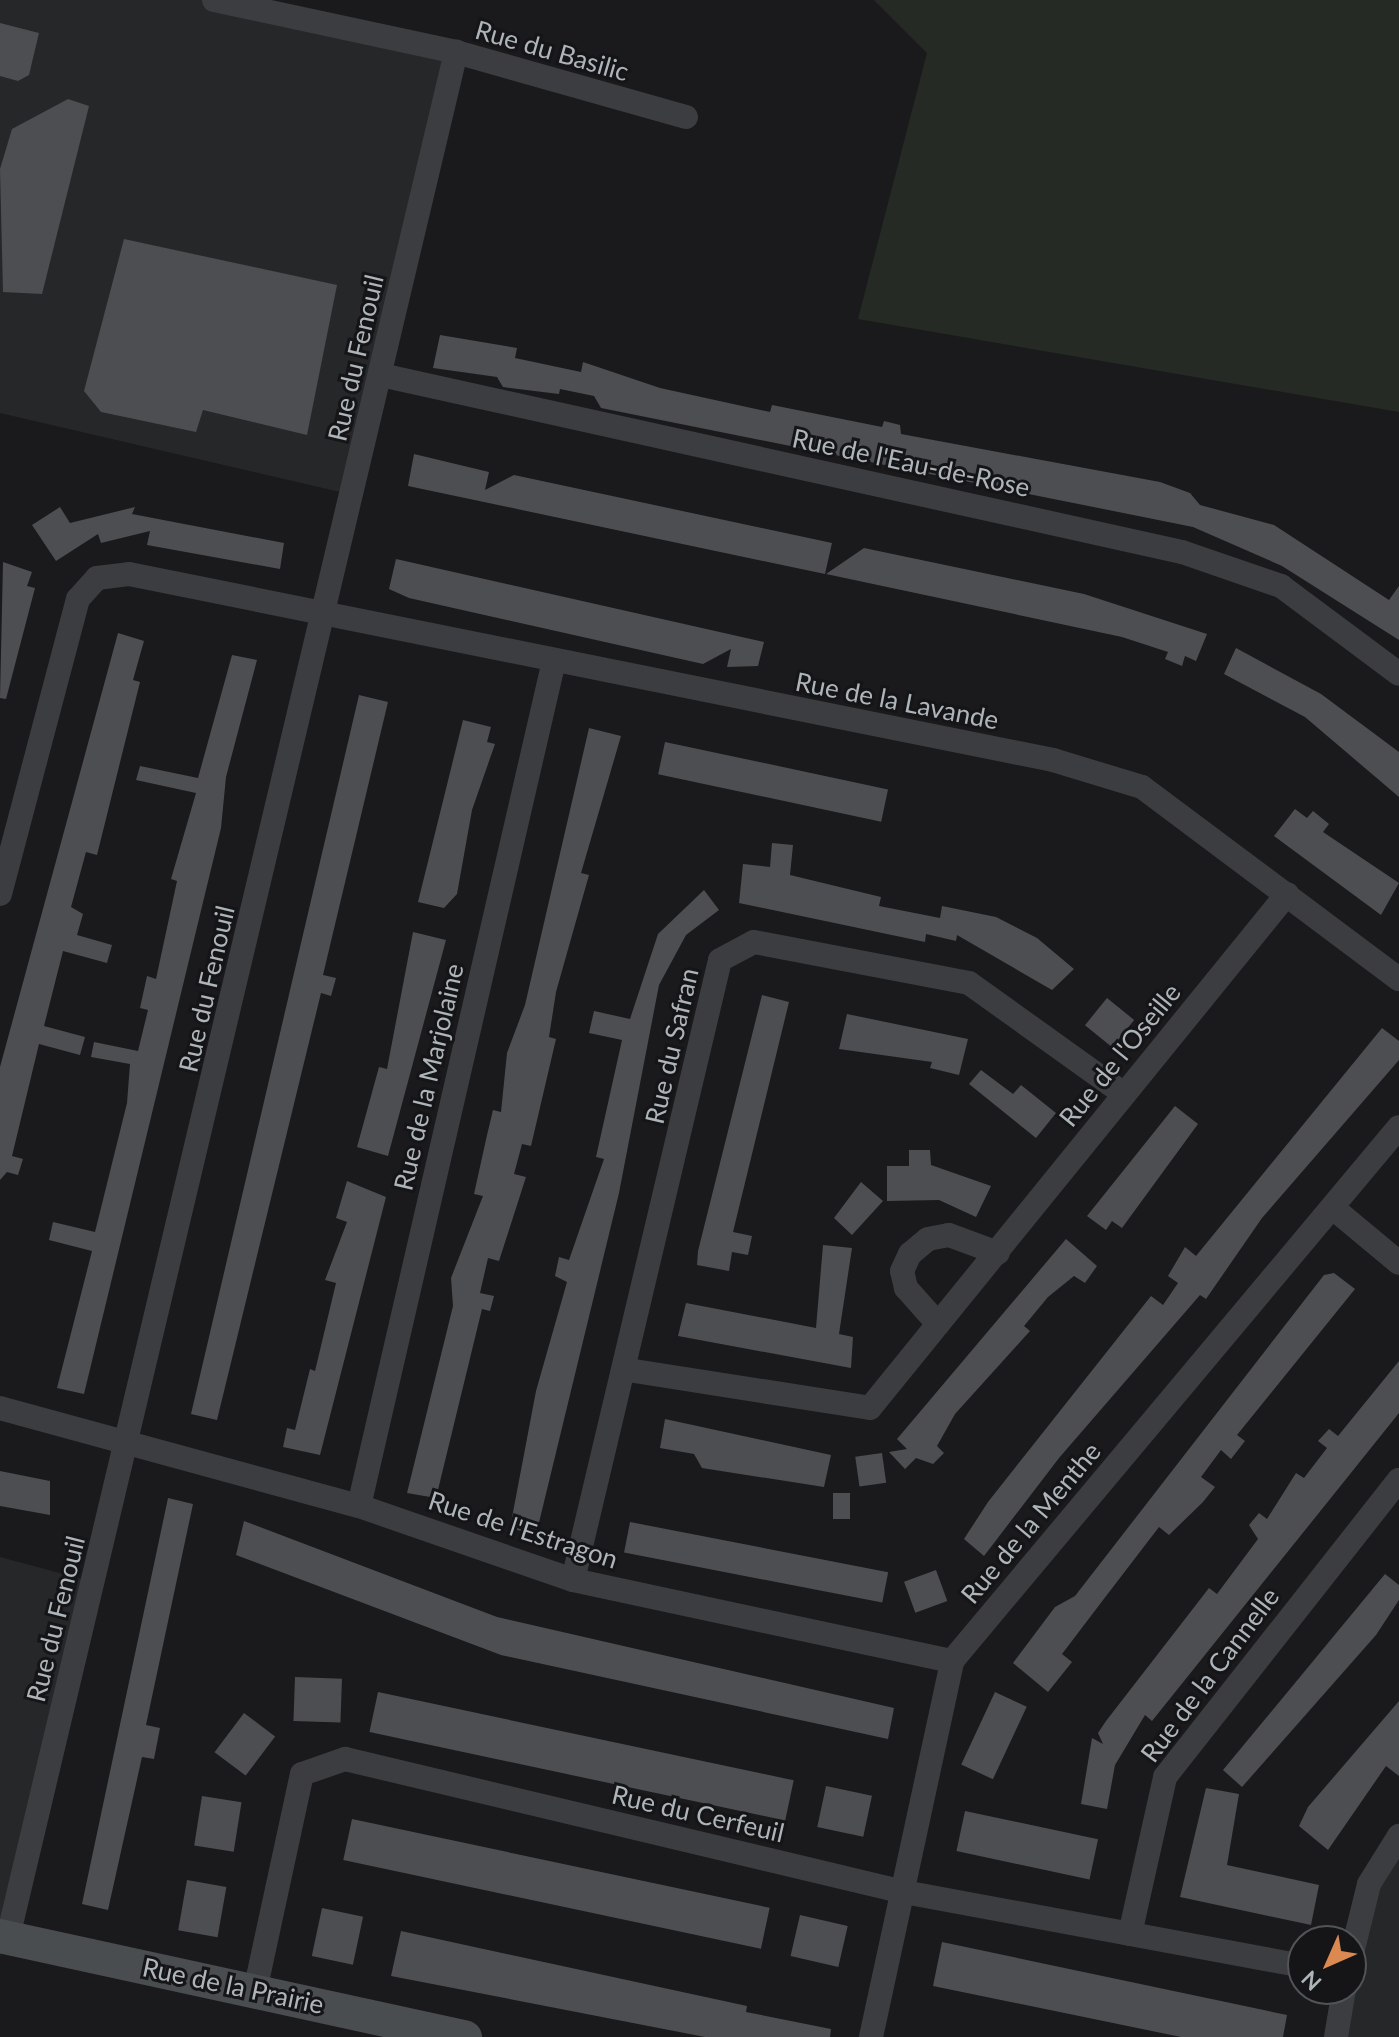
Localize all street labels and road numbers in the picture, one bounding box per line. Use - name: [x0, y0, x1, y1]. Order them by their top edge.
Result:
- street label: Rue du Basilic: [472, 14, 632, 88]
- street label: Rue du Fenouil: [322, 272, 390, 444]
- street label: Rue de l'Eau-de-Rose: [789, 423, 1033, 503]
- street label: Rue de la Lavande: [793, 666, 1001, 736]
- street label: Rue du Fenouil: [173, 903, 241, 1075]
- street label: Rue de la Marjolaine: [388, 960, 470, 1194]
- street label: Rue du Safran: [639, 965, 705, 1127]
- street label: Rue de l'Oseille: [1053, 977, 1187, 1133]
- street label: Rue de la Menthe: [955, 1436, 1107, 1610]
- street label: Rue de l'Estragon: [424, 1485, 622, 1575]
- street label: Rue du Fenouil: [20, 1533, 92, 1705]
- street label: Rue de la Cannelle: [1134, 1582, 1286, 1768]
- street label: Rue du Cerfeuil: [609, 1779, 787, 1849]
- street label: Rue de la Prairie: [140, 1952, 326, 2020]

